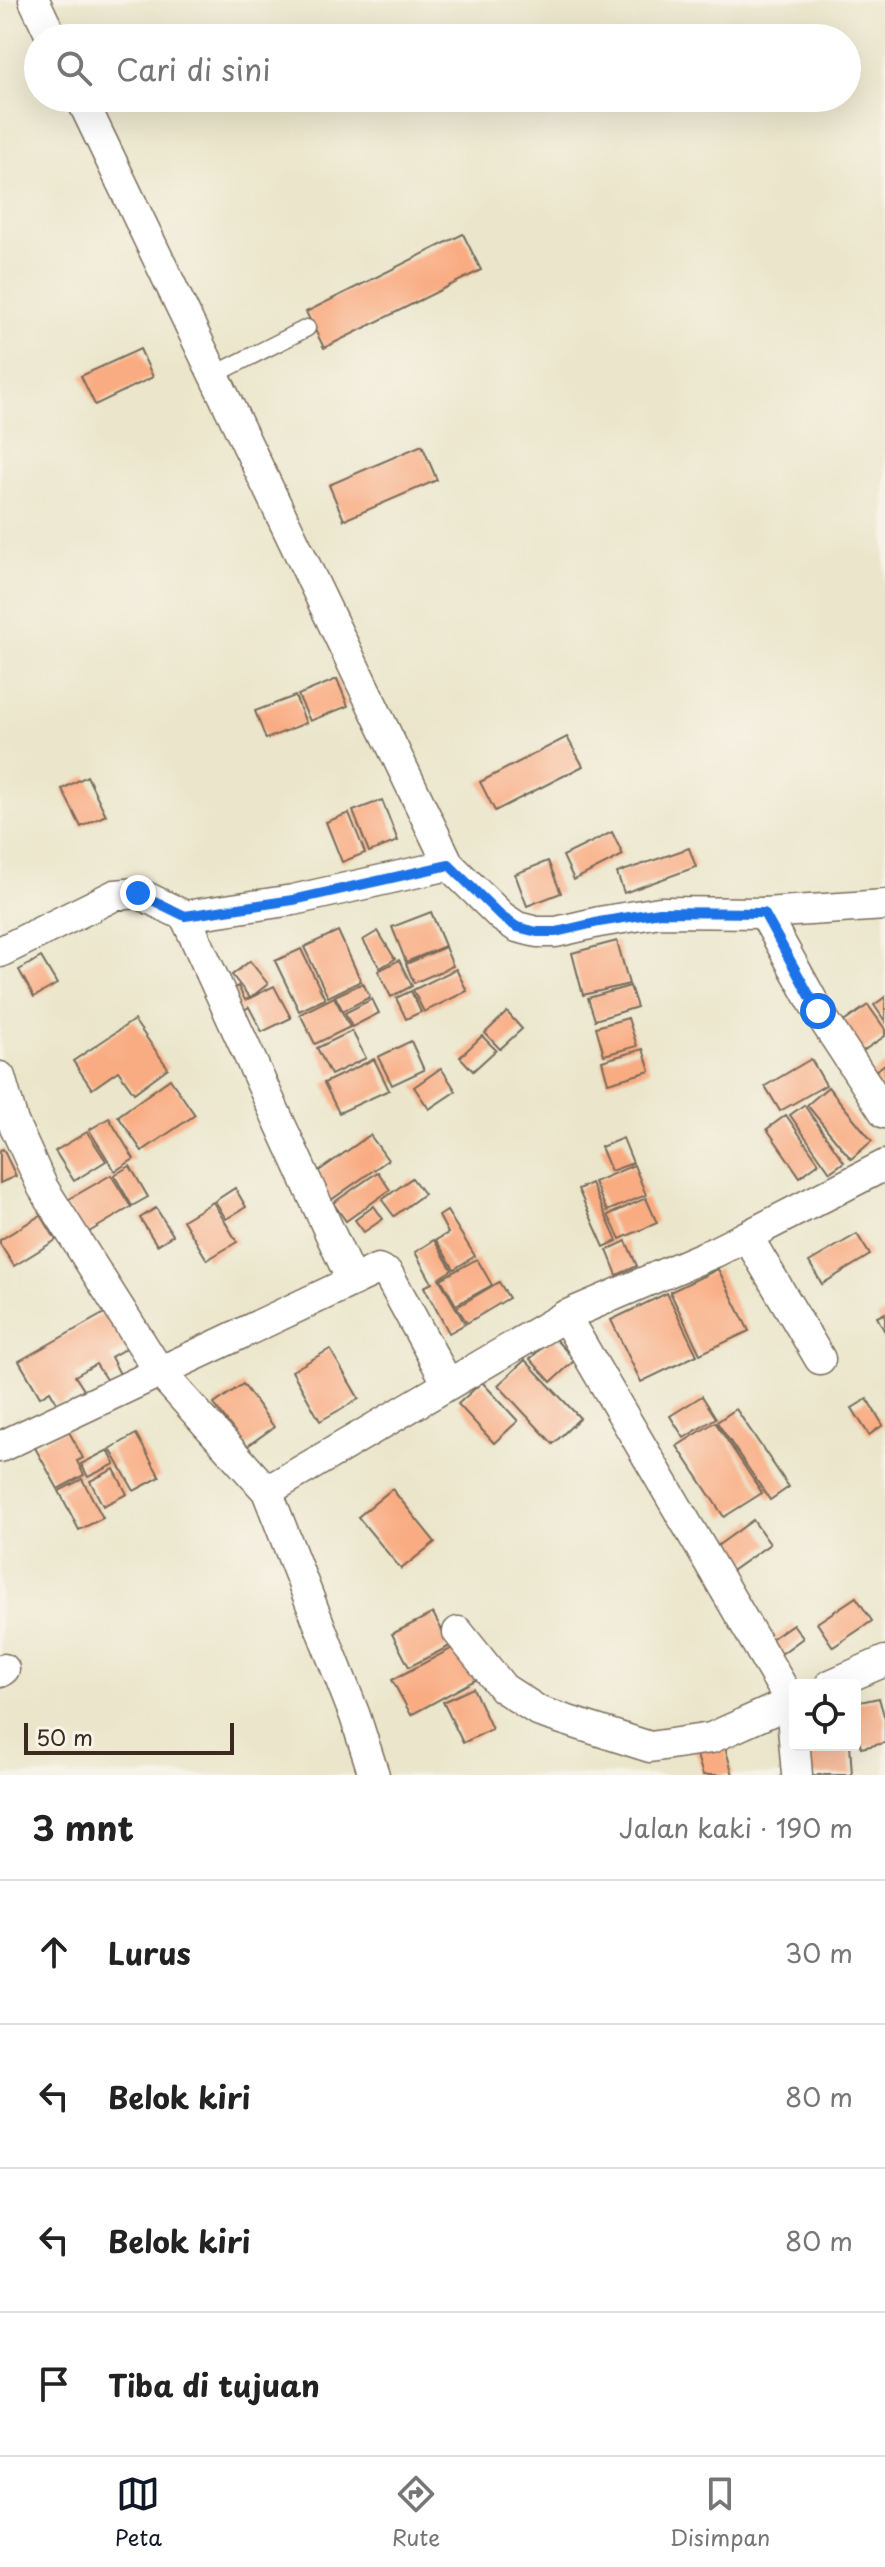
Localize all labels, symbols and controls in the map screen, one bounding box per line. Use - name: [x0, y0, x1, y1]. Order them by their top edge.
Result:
- search box: [24, 24, 861, 112]
- icon: search: [52, 46, 96, 90]
- text: Cari di sini: [116, 46, 271, 91]
- route end: [120, 875, 156, 911]
- route start: [800, 993, 836, 1029]
- map controls: [789, 1679, 861, 1751]
- button: locate: [789, 1679, 861, 1751]
- scale bar: [24, 1719, 234, 1755]
- text: 50 m: [36, 1720, 93, 1753]
- text: 3 mnt: [32, 1801, 134, 1853]
- text: Jalan kaki · 190 m: [619, 1808, 853, 1847]
- icon: ahead: [32, 1930, 76, 1974]
- text: Lurus: [108, 1930, 191, 1975]
- text: 30 m: [785, 1933, 853, 1972]
- icon: left: [32, 2074, 76, 2118]
- text: Belok kiri: [108, 2074, 250, 2119]
- text: 80 m: [785, 2077, 853, 2116]
- icon: left: [32, 2218, 76, 2262]
- text: Belok kiri: [108, 2218, 250, 2263]
- text: 80 m: [785, 2221, 853, 2260]
- icon: arrive: [32, 2362, 76, 2406]
- text: Tiba di tujuan: [108, 2362, 320, 2407]
- tab: Peta: [115, 2472, 162, 2553]
- tab: Rute: [392, 2472, 440, 2553]
- tab: Disimpan: [670, 2472, 770, 2553]

